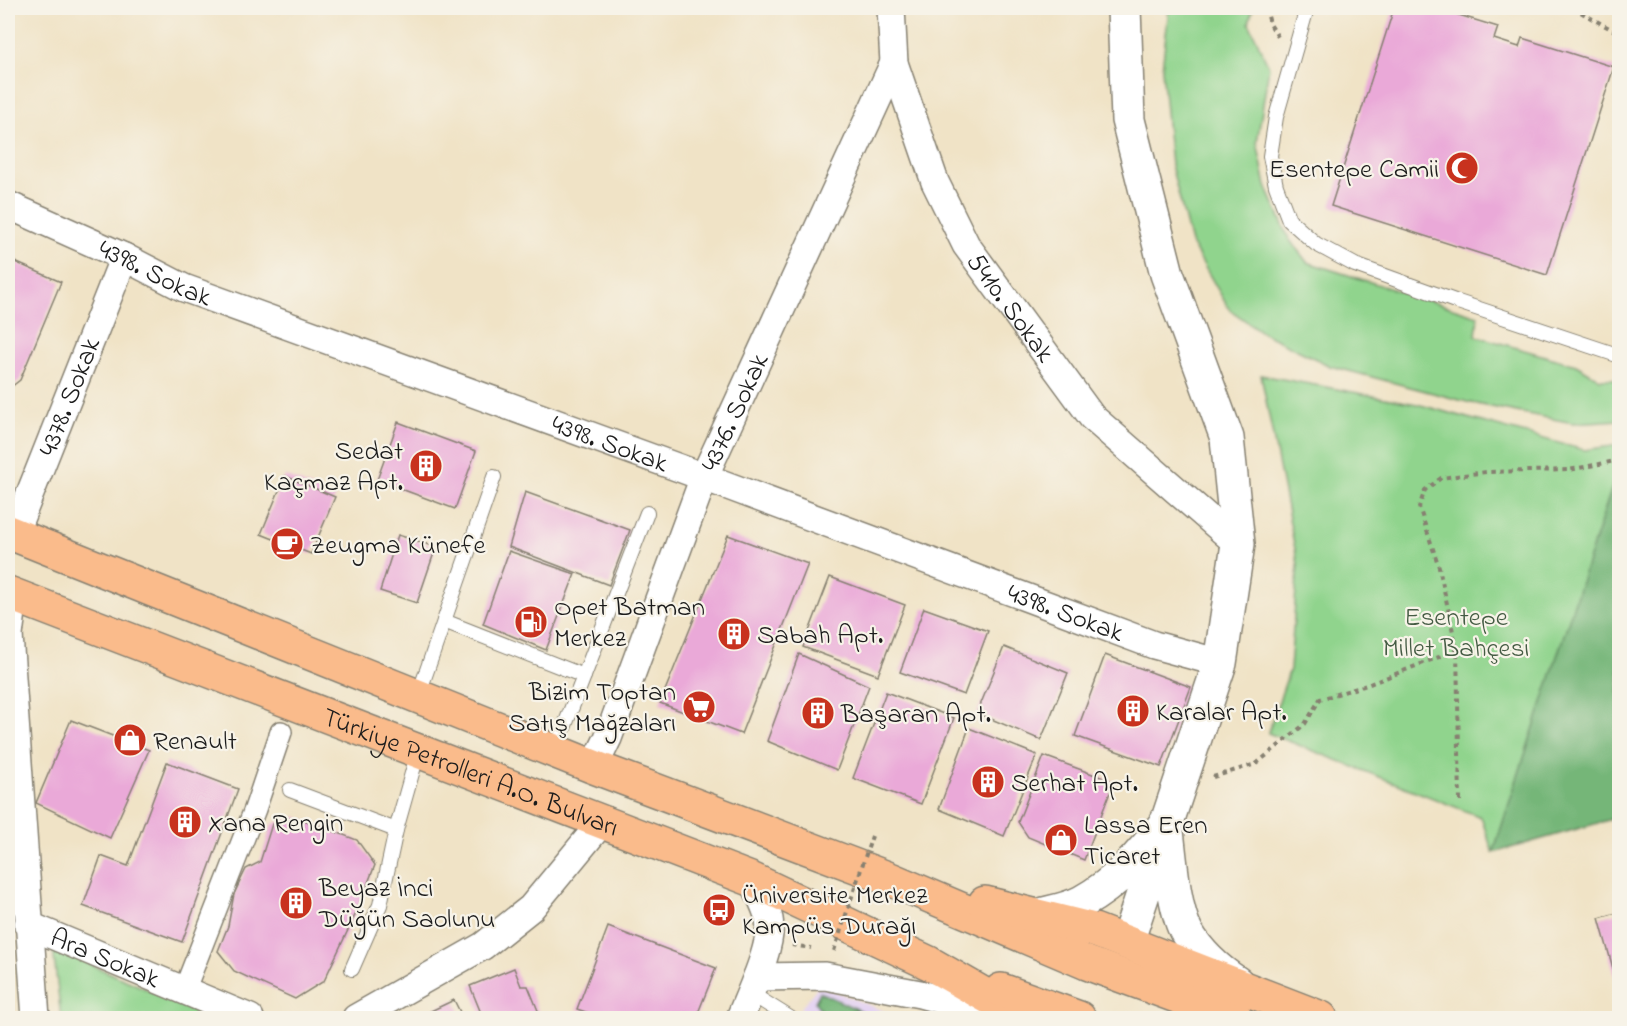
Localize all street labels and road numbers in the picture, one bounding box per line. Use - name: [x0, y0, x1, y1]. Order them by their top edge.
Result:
- street label: 4398. Sokak: [91, 231, 216, 318]
- street label: 5410. Sokak: [956, 245, 1063, 372]
- street label: 4378. Sokak: [30, 332, 112, 462]
- street label: 4376. Sokak: [692, 347, 780, 478]
- street label: 4398. Sokak: [545, 406, 673, 484]
- street label: 4398. Sokak: [1001, 575, 1129, 654]
- street label: Türkiye Petrolleri A.O. Bulvarı: [316, 699, 624, 848]
- street label: Ara Sokak: [44, 920, 165, 1000]

